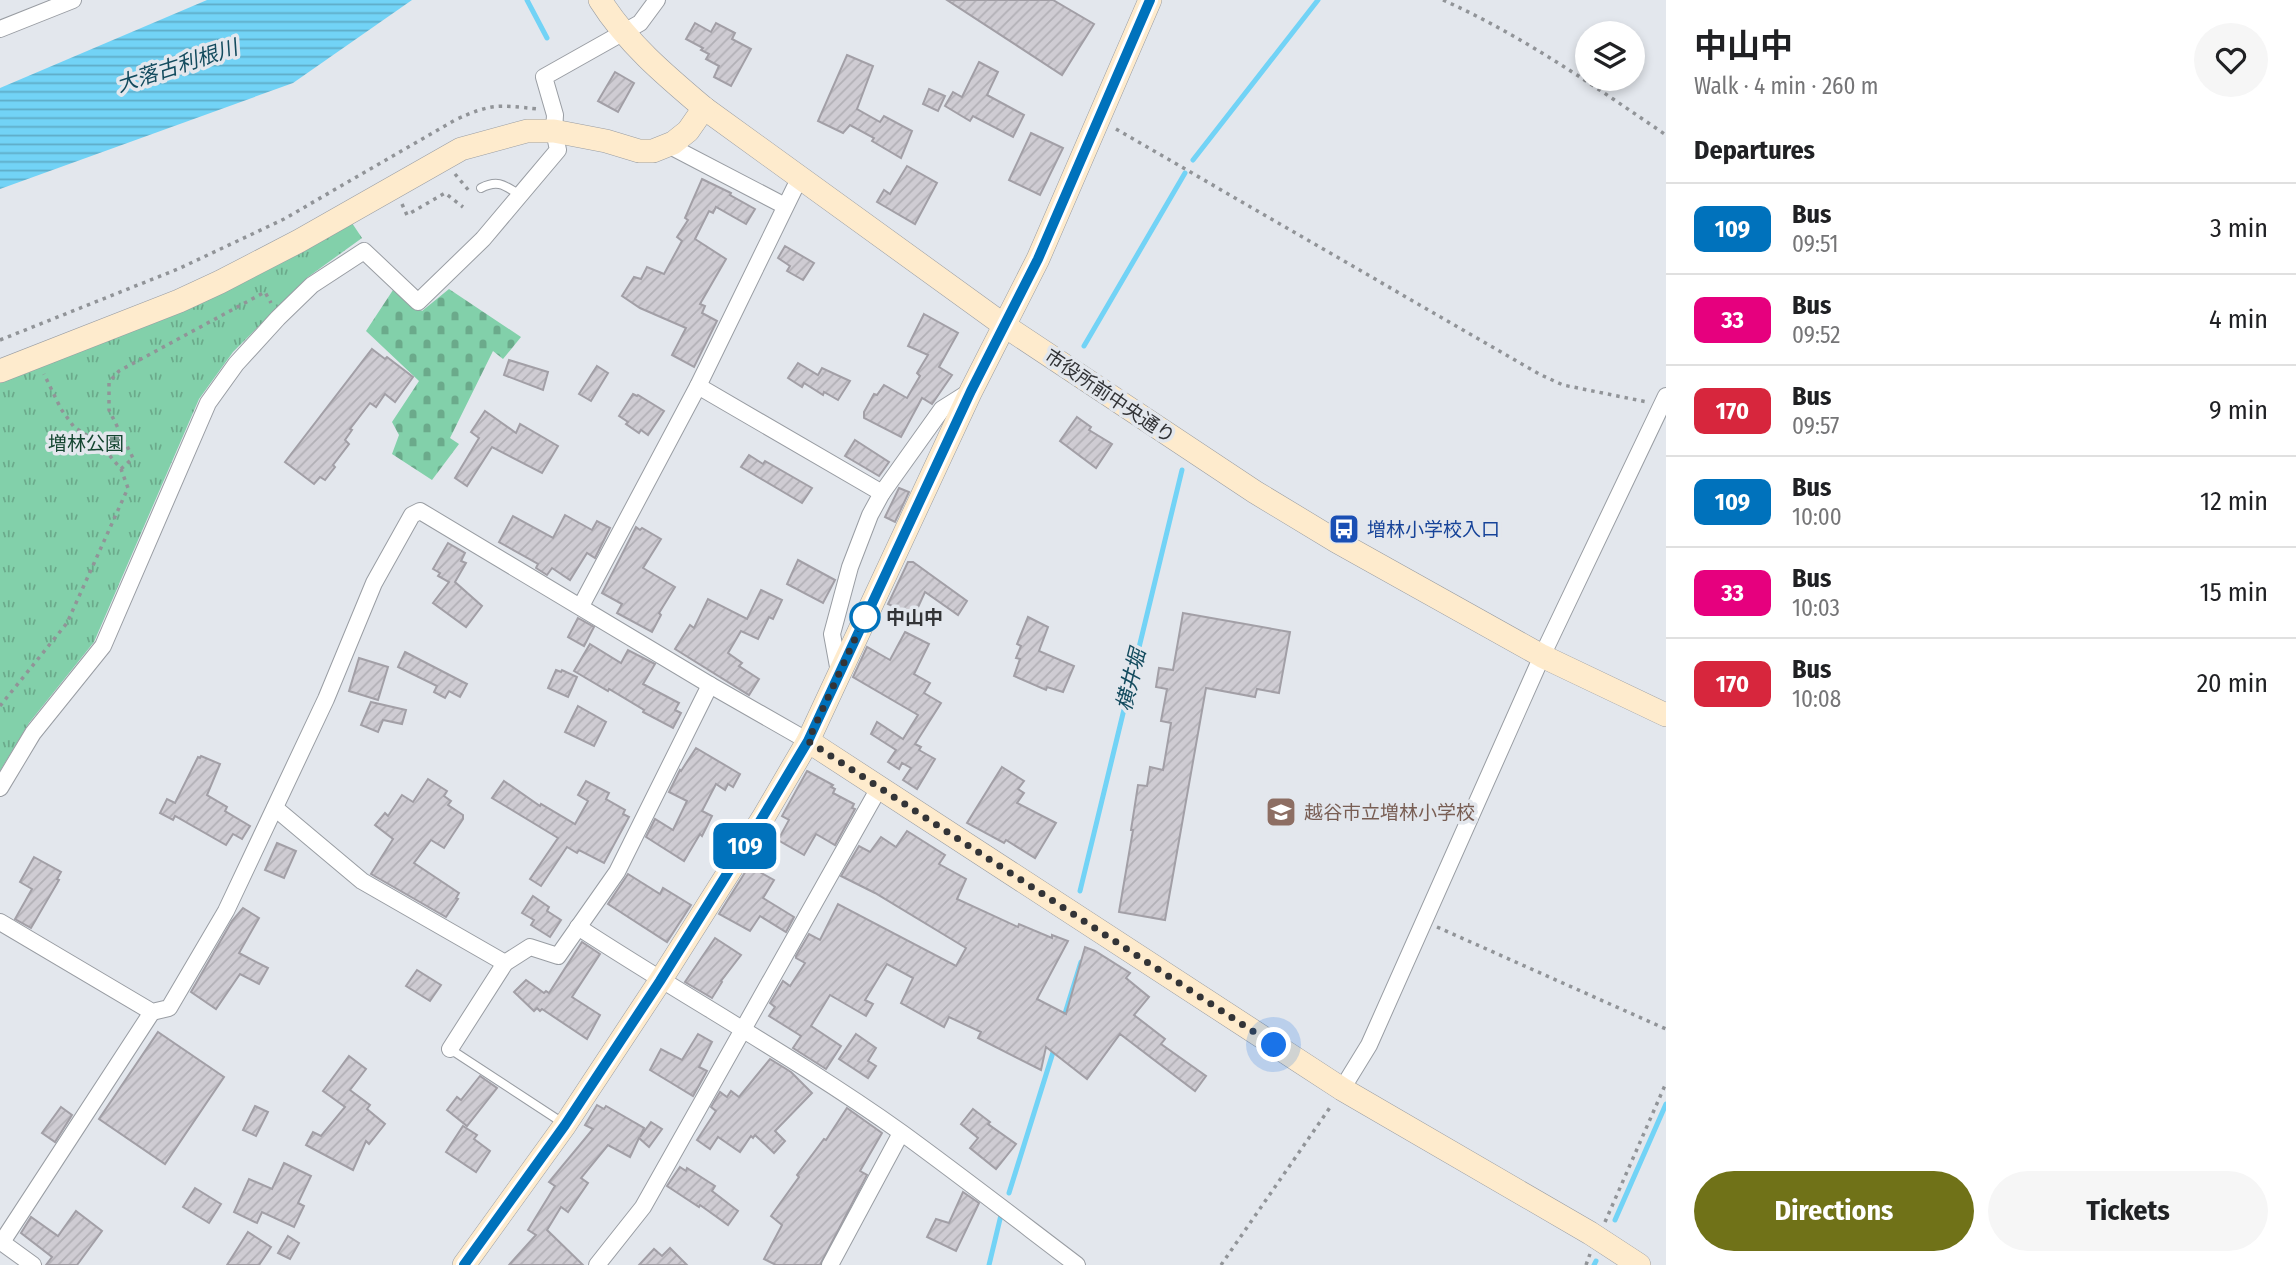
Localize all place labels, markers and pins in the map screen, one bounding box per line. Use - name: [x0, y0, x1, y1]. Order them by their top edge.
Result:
- bus stop icon: 増林小学校入口: [1327, 512, 1361, 546]
- place label: 増林小学校入口: [1367, 518, 1500, 541]
- marker: 中山中: [850, 602, 880, 632]
- place label: 中山中: [886, 606, 943, 629]
- school or university icon: 越谷市立増林小学校: [1264, 795, 1298, 829]
- place label: 越谷市立増林小学校: [1304, 801, 1475, 824]

